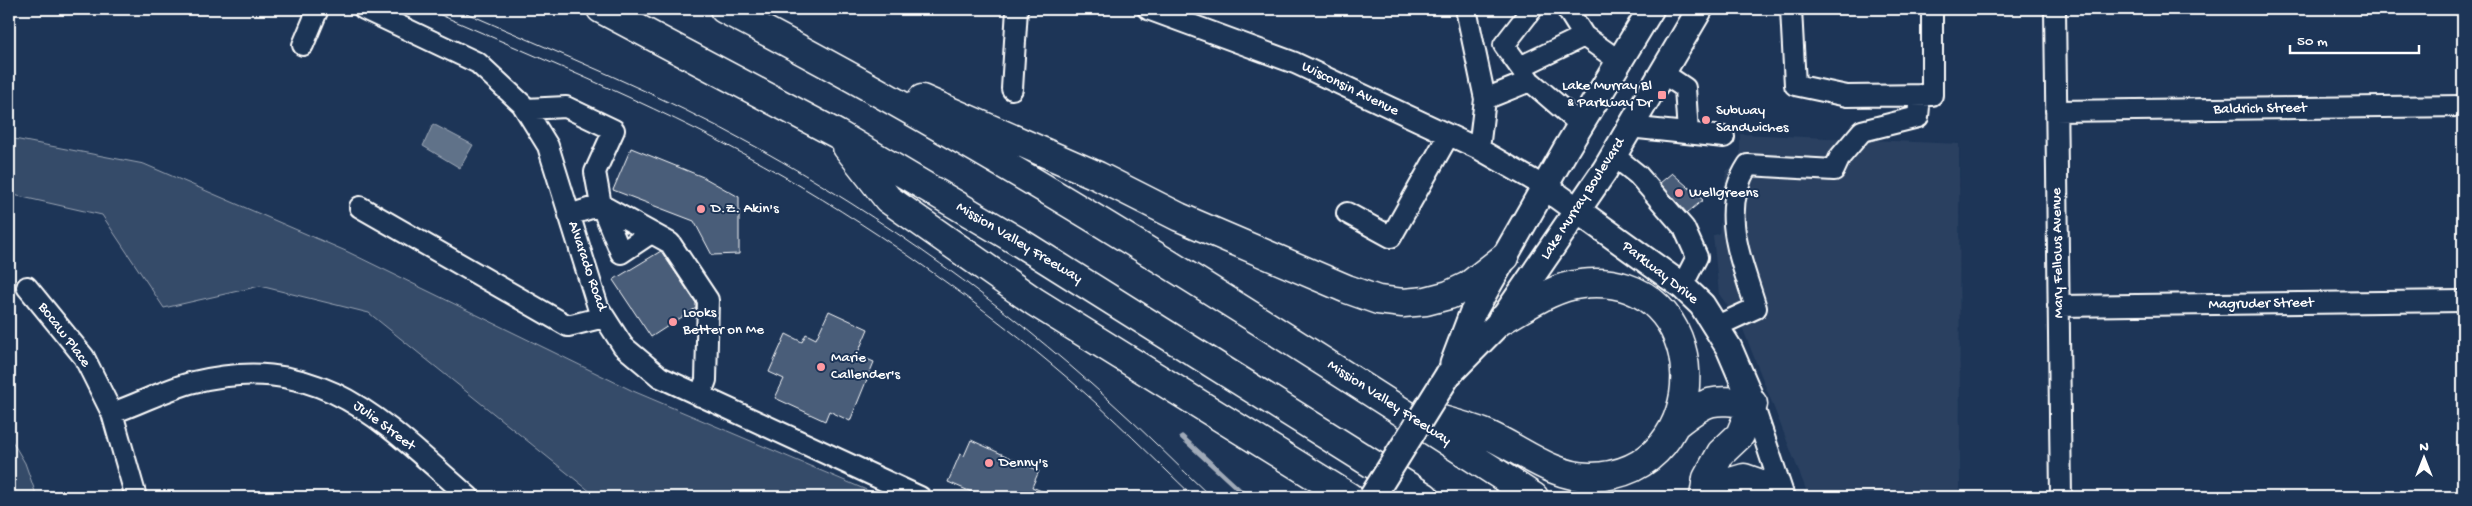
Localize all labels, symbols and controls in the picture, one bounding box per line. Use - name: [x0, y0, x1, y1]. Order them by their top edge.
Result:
- scale bar: [2290, 22, 2418, 54]
- text: 50 m: [2297, 33, 2328, 51]
- street label: Wisconsin Avenue: [1298, 58, 1402, 120]
- place label: Lake Murray Bl & Parkway Dr: [1562, 77, 1654, 112]
- marker: Lake Murray Bl & Parkway Dr: [1656, 89, 1668, 101]
- street label: Baldrich Street: [2212, 99, 2309, 119]
- place label: Subway Sandwiches: [1716, 102, 1789, 137]
- marker: Subway Sandwiches: [1700, 114, 1712, 126]
- street label: Lake Murray Boulevard: [1537, 134, 1630, 263]
- place label: Wellgreens: [1689, 184, 1759, 202]
- marker: Wellgreens: [1673, 187, 1685, 199]
- street label: Mary Fellows Avenue: [2048, 187, 2068, 318]
- street label: Mission Valley Freeway: [953, 198, 1086, 288]
- place label: D.Z. Akin's: [710, 200, 779, 218]
- marker: D.Z. Akin's: [695, 203, 707, 215]
- street label: Alvarado Road: [563, 219, 611, 314]
- street label: Parkway Drive: [1617, 237, 1702, 309]
- street label: Magruder Street: [2208, 294, 2316, 314]
- street label: Bocaw Place: [33, 298, 94, 371]
- place label: Looks Better on Me: [682, 304, 764, 339]
- marker: Looks Better on Me: [667, 316, 679, 328]
- place label: Marie Callender's: [831, 349, 901, 384]
- street label: Mission Valley Freeway: [1324, 356, 1455, 450]
- marker: Marie Callender's: [815, 361, 827, 373]
- street label: Julie Street: [349, 397, 420, 456]
- north arrow: [2400, 434, 2450, 484]
- text: N: [2419, 439, 2429, 456]
- place label: Denny's: [998, 454, 1048, 472]
- marker: Denny's: [983, 457, 995, 469]

